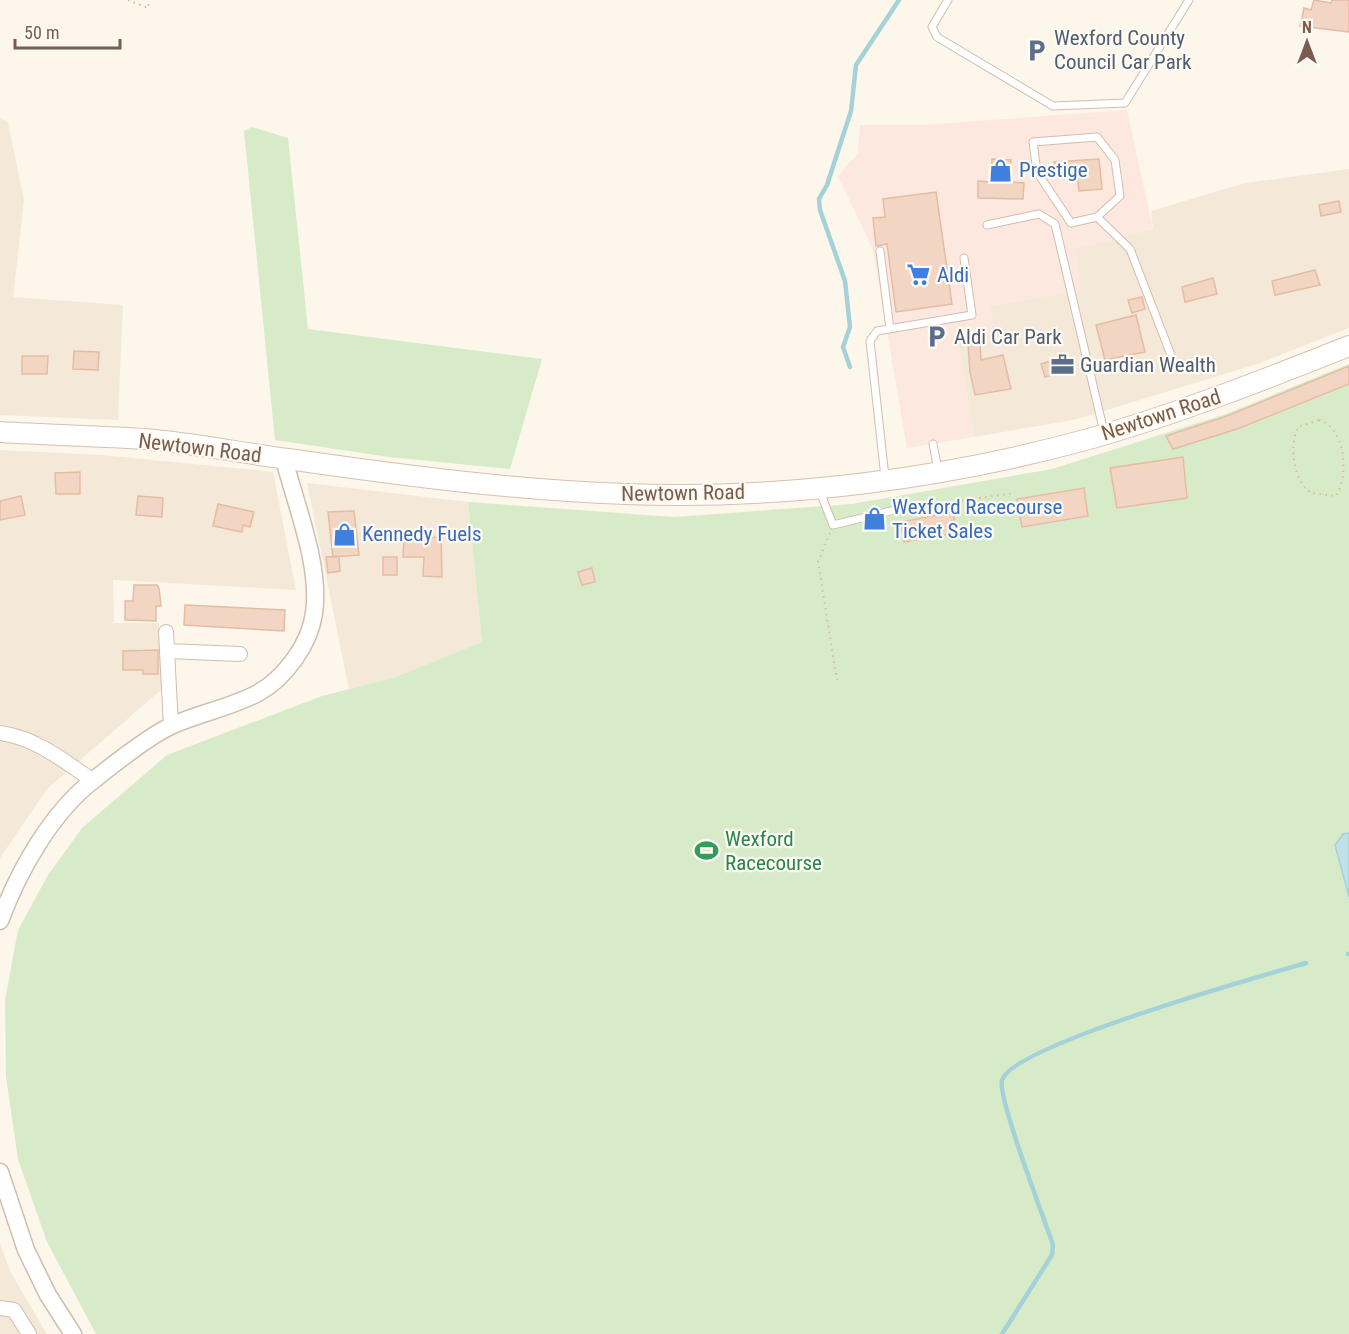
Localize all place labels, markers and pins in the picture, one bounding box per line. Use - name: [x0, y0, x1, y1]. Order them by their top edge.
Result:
- place label: Wexford County Council Car Park: [1054, 26, 1192, 74]
- parking icon: Wexford County Council Car Park: [1023, 37, 1049, 63]
- shop icon: Prestige: [988, 157, 1014, 183]
- place label: Prestige: [1019, 158, 1088, 182]
- supermarket icon: Aldi: [906, 262, 932, 288]
- place label: Aldi: [937, 263, 969, 287]
- parking icon: Aldi Car Park: [923, 324, 949, 350]
- place label: Aldi Car Park: [954, 325, 1062, 349]
- office icon: Guardian Wealth: [1049, 352, 1075, 378]
- place label: Guardian Wealth: [1080, 353, 1216, 377]
- place label: Wexford Racecourse Ticket Sales: [892, 495, 1062, 543]
- shop icon: Wexford Racecourse Ticket Sales: [861, 506, 887, 532]
- shop icon: Kennedy Fuels: [331, 521, 357, 547]
- place label: Kennedy Fuels: [362, 522, 481, 546]
- place label: Wexford Racecourse: [725, 827, 822, 875]
- sports icon: Wexford Racecourse: [694, 838, 720, 864]

